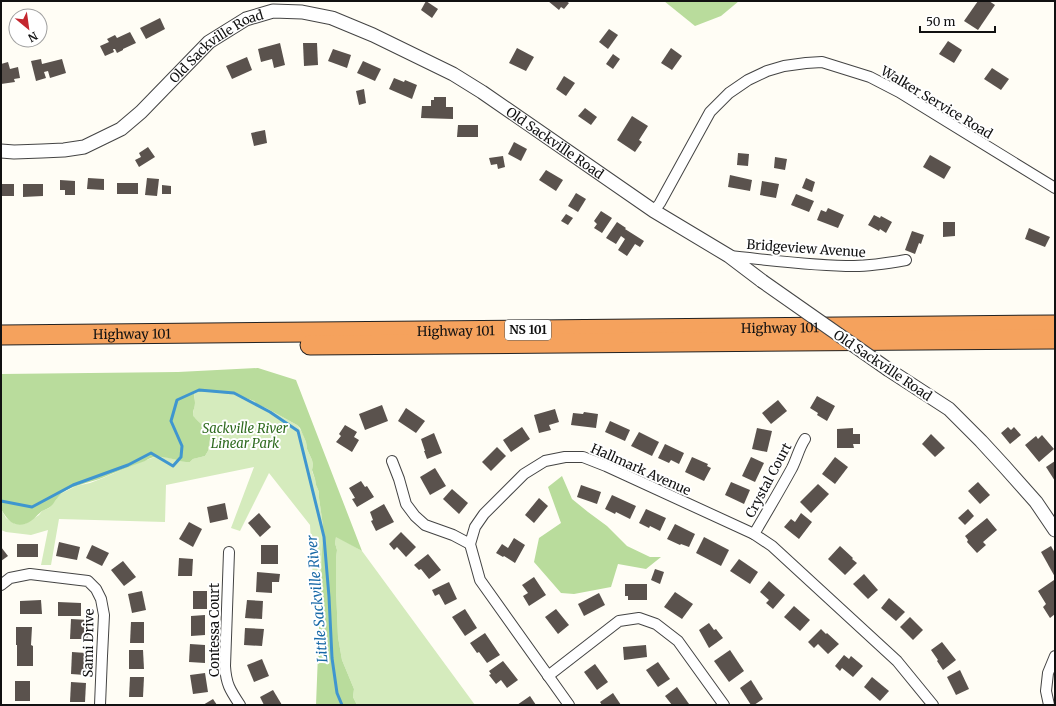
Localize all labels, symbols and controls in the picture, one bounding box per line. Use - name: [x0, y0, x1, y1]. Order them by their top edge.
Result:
- street label: Old Sackville Road: [166, 6, 266, 87]
- north arrow: [8, 8, 48, 48]
- scale bar: [920, 8, 995, 34]
- text: 50 m: [926, 14, 955, 29]
- text: N: [25, 29, 40, 45]
- street label: Walker Service Road: [877, 62, 996, 143]
- street label: Old Sackville Road: [503, 103, 607, 183]
- street label: Bridgeview Avenue: [746, 236, 866, 261]
- street label: Highway 101: [741, 319, 819, 337]
- road number: NS 101: [505, 320, 551, 340]
- street label: Highway 101: [417, 322, 495, 340]
- street label: Highway 101: [93, 325, 171, 343]
- street label: Old Sackville Road: [830, 326, 935, 405]
- park label: Sackville River Linear Park: [202, 420, 288, 452]
- street label: Hallmark Avenue: [588, 440, 694, 499]
- street label: Crystal Court: [742, 440, 795, 521]
- water label: Little Sackville River: [302, 534, 332, 663]
- street label: Contessa Court: [206, 583, 223, 677]
- street label: Sami Drive: [79, 608, 98, 678]

